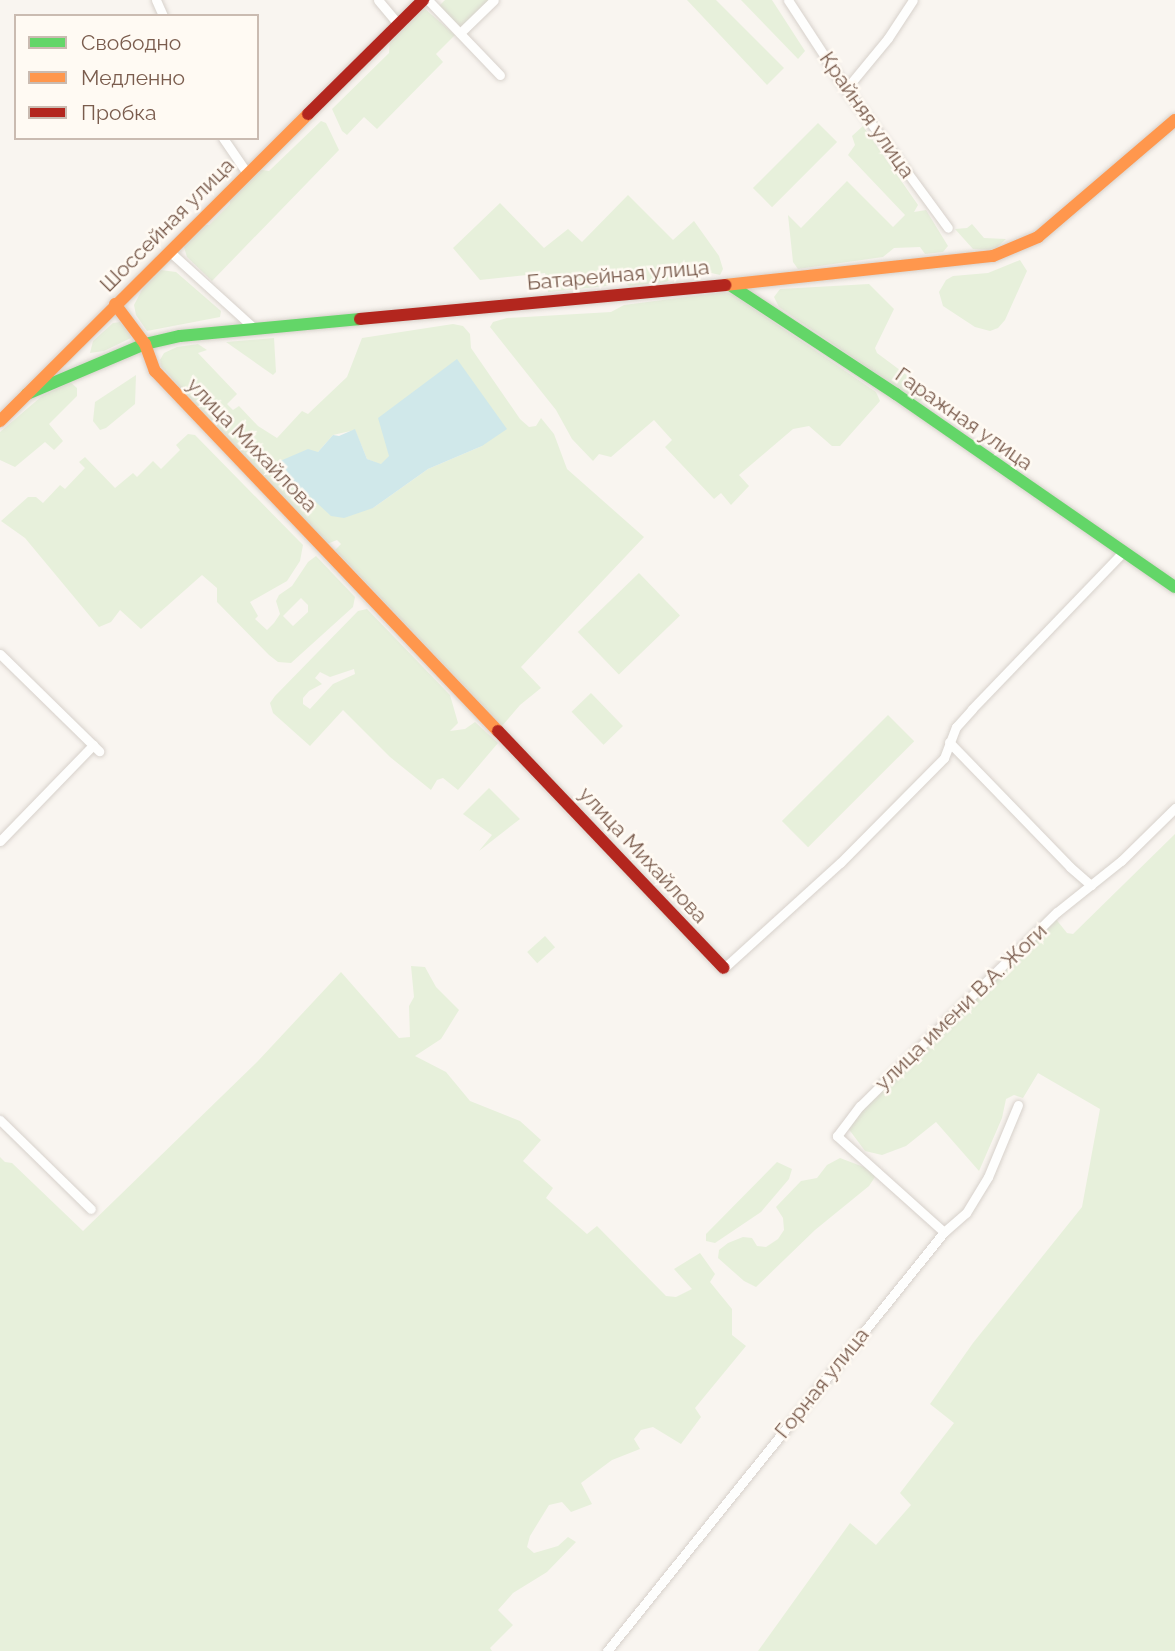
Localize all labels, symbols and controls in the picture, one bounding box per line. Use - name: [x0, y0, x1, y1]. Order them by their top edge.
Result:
- legend: [14, 14, 259, 140]
- text: Свободно: [81, 30, 181, 55]
- street label: Крайняя улица: [814, 47, 920, 183]
- text: Медленно: [81, 65, 185, 90]
- text: Пробка: [81, 100, 157, 125]
- street label: Шоссейная улица: [95, 153, 239, 297]
- street label: Батарейная улица: [526, 254, 710, 296]
- street label: Гаражная улица: [890, 362, 1038, 476]
- street label: улица Михайлова: [181, 373, 323, 517]
- street label: улица Михайлова: [573, 782, 713, 928]
- street label: улица имени В.А. Жоги: [870, 918, 1052, 1096]
- street label: Горная улица: [770, 1322, 874, 1444]

